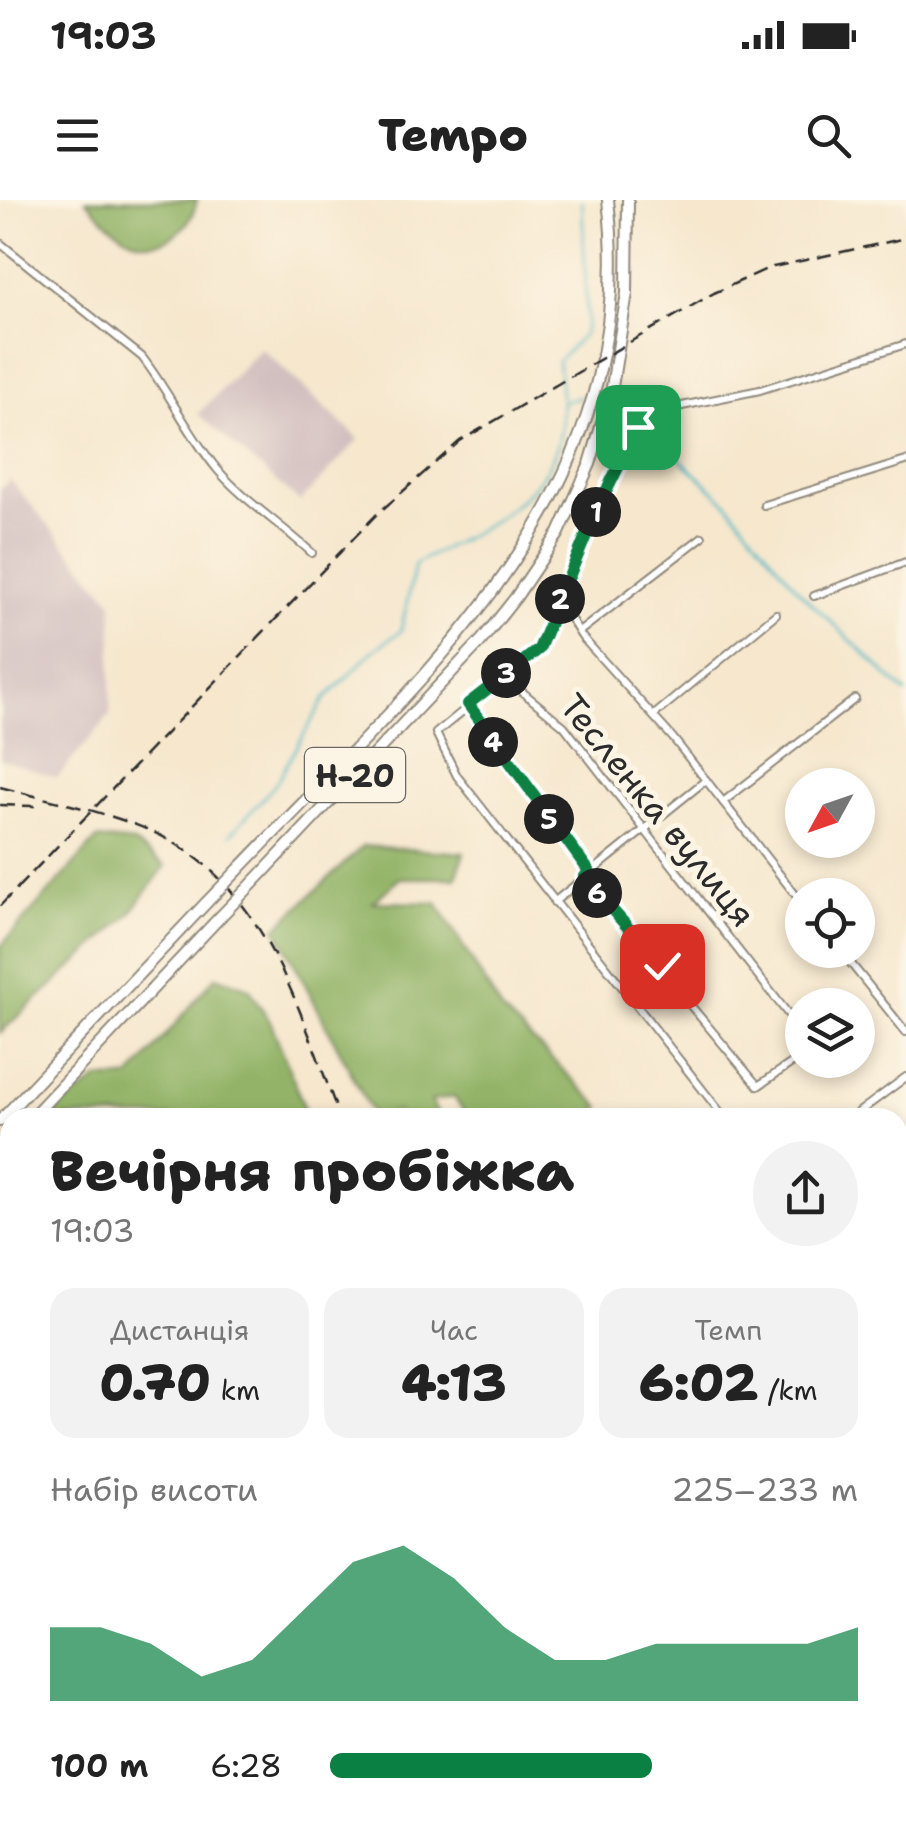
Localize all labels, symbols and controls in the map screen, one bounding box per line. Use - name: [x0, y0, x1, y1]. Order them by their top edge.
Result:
- text: 19:03: [50, 10, 157, 61]
- text: Tempo: [378, 105, 528, 165]
- icon: menu: [50, 108, 105, 163]
- icon: search: [801, 108, 856, 163]
- pin: [596, 385, 681, 470]
- icon: arrive: [611, 400, 666, 455]
- pin: 1: [571, 487, 621, 537]
- text: 1: [590, 493, 602, 531]
- pin: 2: [535, 574, 585, 624]
- text: 2: [550, 580, 570, 618]
- pin: 3: [481, 648, 531, 698]
- text: 3: [496, 654, 516, 692]
- street label: Тесленка вулиця: [549, 684, 767, 936]
- pin: 4: [468, 717, 518, 767]
- text: 4: [483, 723, 503, 761]
- road number: Н-20: [305, 748, 405, 802]
- north arrow: [785, 768, 875, 858]
- map controls: [785, 768, 875, 1078]
- pin: 5: [524, 794, 574, 844]
- text: 5: [540, 800, 558, 838]
- pin: 6: [572, 868, 622, 918]
- text: 6: [587, 874, 607, 912]
- button: locate: [785, 878, 875, 968]
- pin: [620, 924, 705, 1009]
- icon: check: [635, 939, 690, 994]
- button: layers: [785, 988, 875, 1078]
- text: Вечірня пробіжка: [50, 1134, 574, 1208]
- button: share: [753, 1141, 858, 1246]
- text: 19:03: [50, 1209, 135, 1252]
- text: Дистанція: [110, 1311, 249, 1349]
- text: Час: [430, 1311, 478, 1349]
- text: Темп: [694, 1311, 762, 1349]
- text: 0.70: [99, 1349, 211, 1416]
- text: 4:13: [401, 1349, 507, 1416]
- text: 6:02: [639, 1349, 758, 1416]
- text: km: [211, 1371, 260, 1409]
- text: /km: [758, 1371, 818, 1409]
- text: Набір висоти: [50, 1468, 258, 1511]
- text: 225–233 m: [671, 1468, 858, 1511]
- text: 100 m: [50, 1744, 149, 1787]
- text: 6:28: [210, 1744, 282, 1787]

